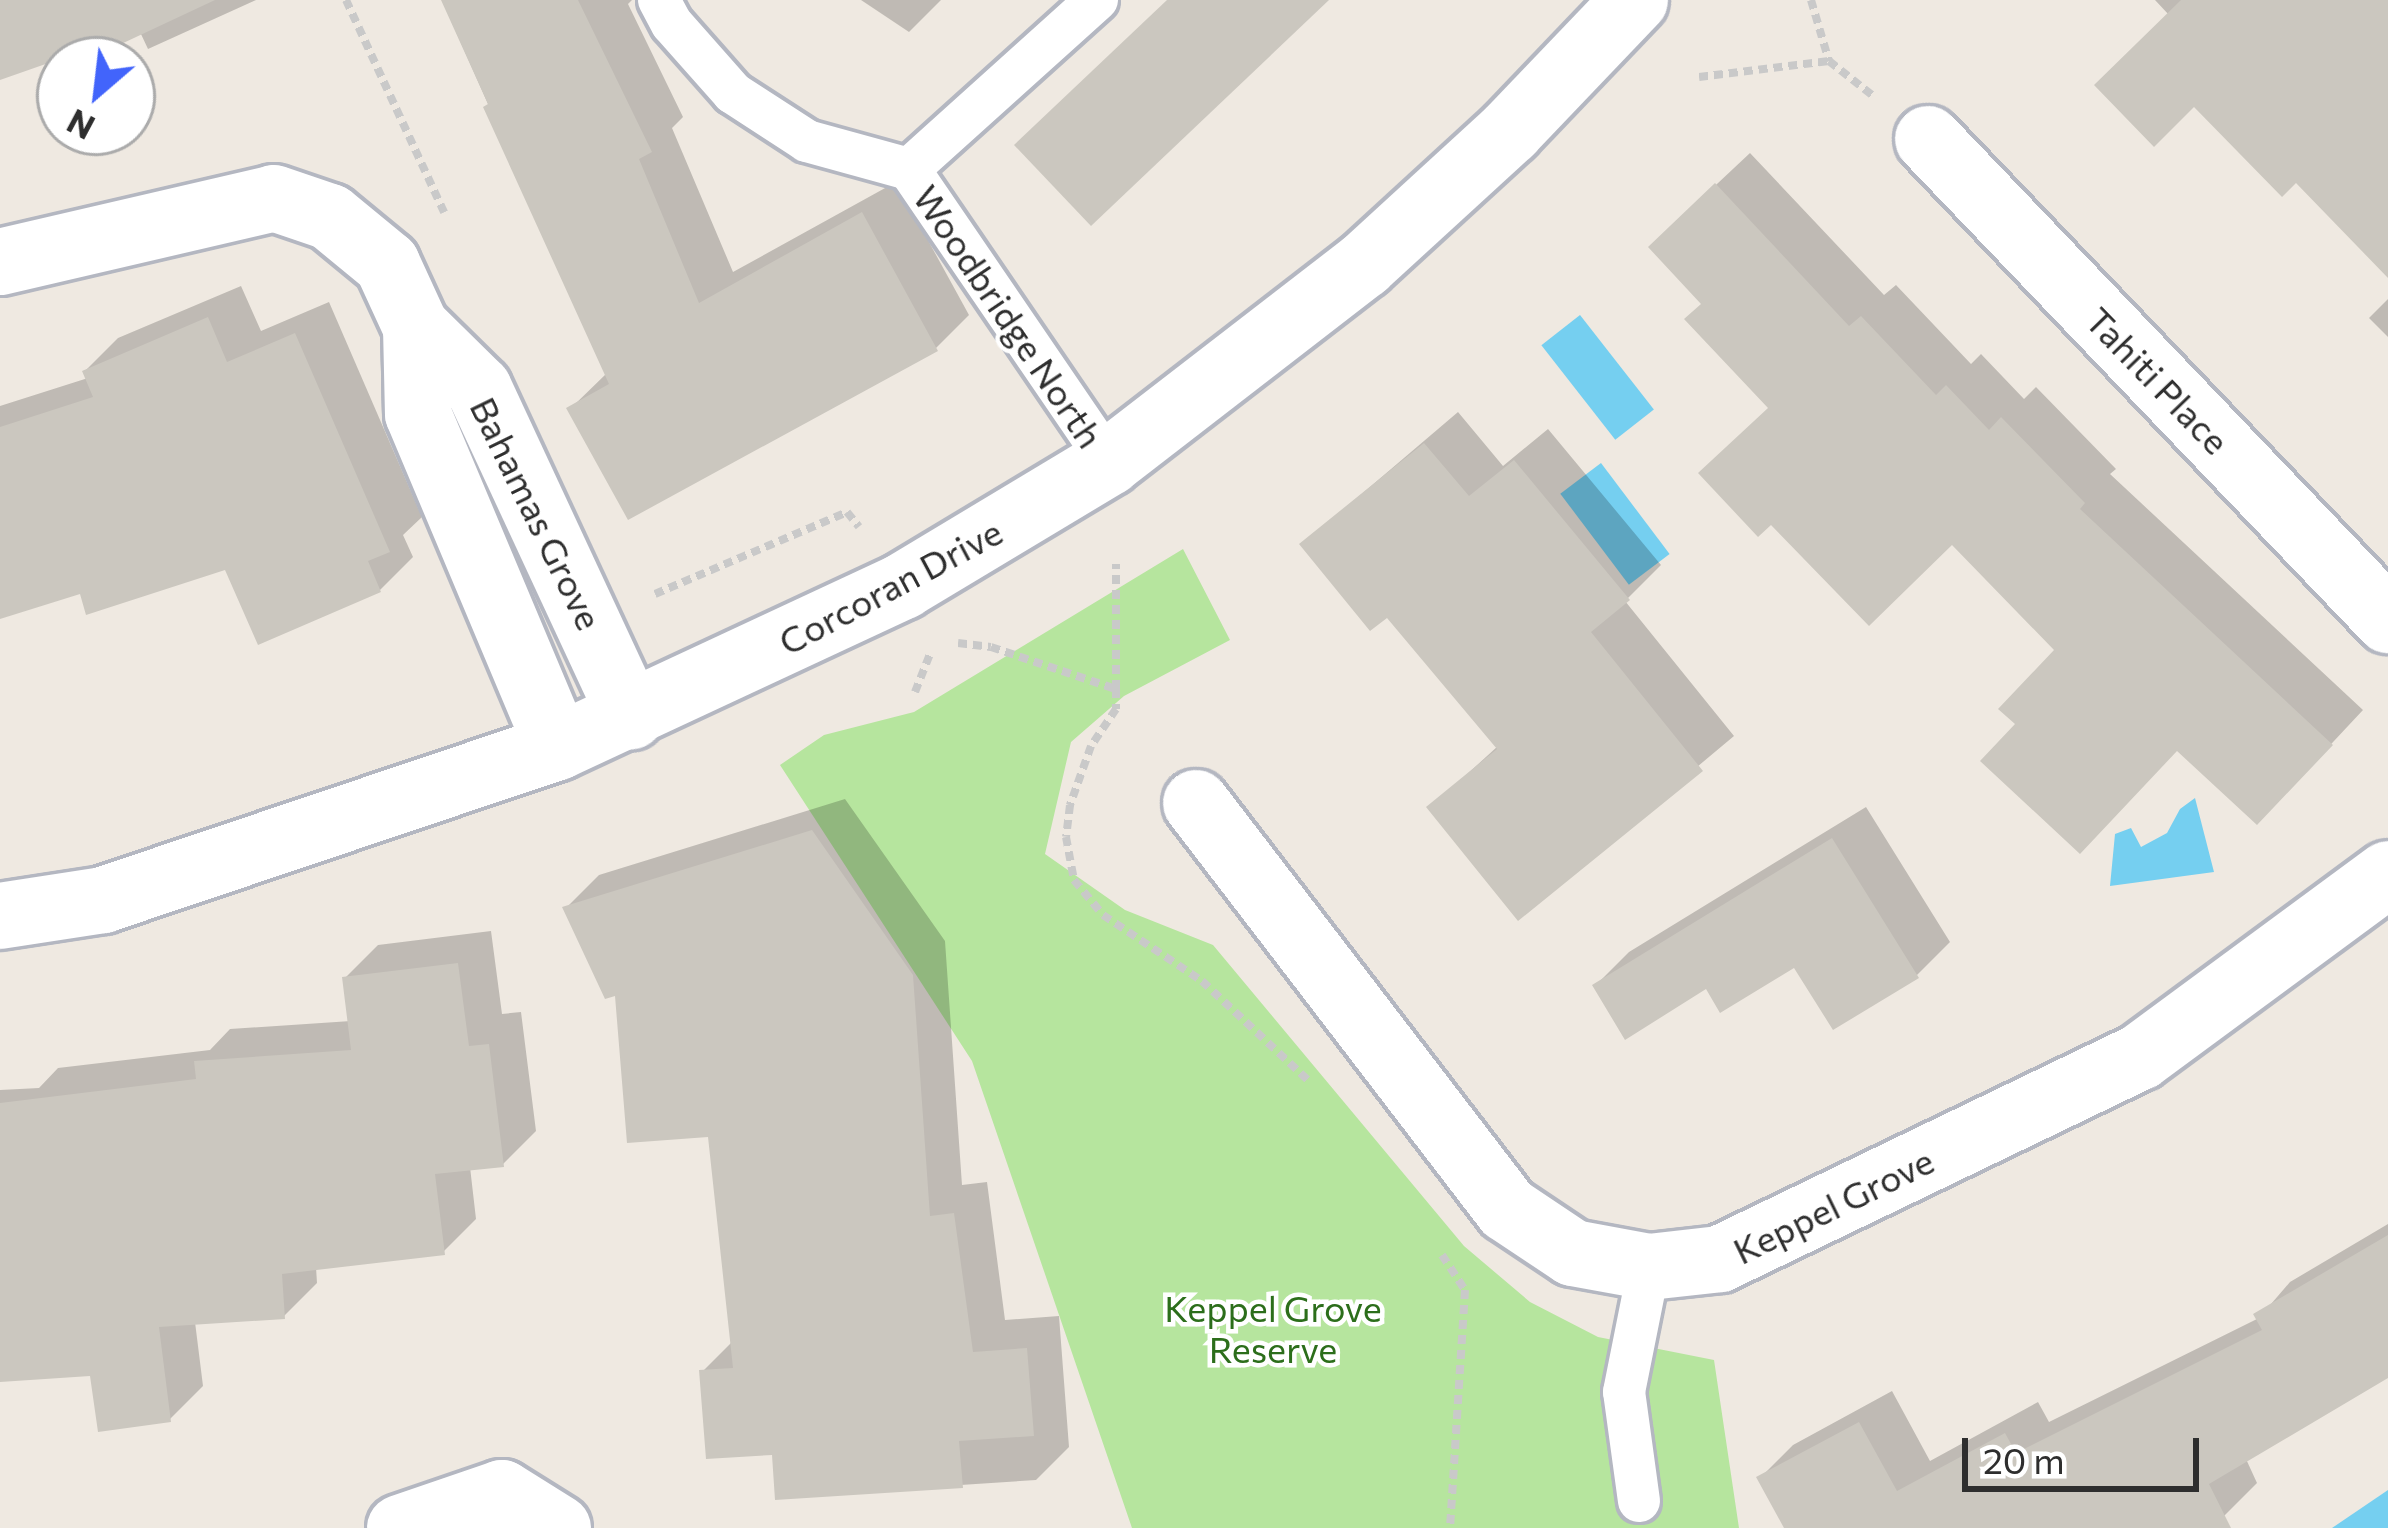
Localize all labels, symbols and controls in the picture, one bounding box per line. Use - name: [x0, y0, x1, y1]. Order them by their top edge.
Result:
- north arrow: [36, 36, 156, 156]
- text: N: [60, 102, 101, 149]
- street label: Woodbridge North: [905, 177, 1113, 455]
- street label: Tahiti Place: [2078, 298, 2238, 462]
- street label: Bahamas Grove: [462, 390, 612, 636]
- street label: Corcoran Drive: [771, 509, 1009, 663]
- street label: Keppel Grove: [1726, 1138, 1940, 1272]
- park label: Keppel Grove Reserve: [1164, 1285, 1382, 1370]
- scale bar: [1968, 1414, 2205, 1488]
- text: 20 m: [1983, 1437, 2065, 1481]

